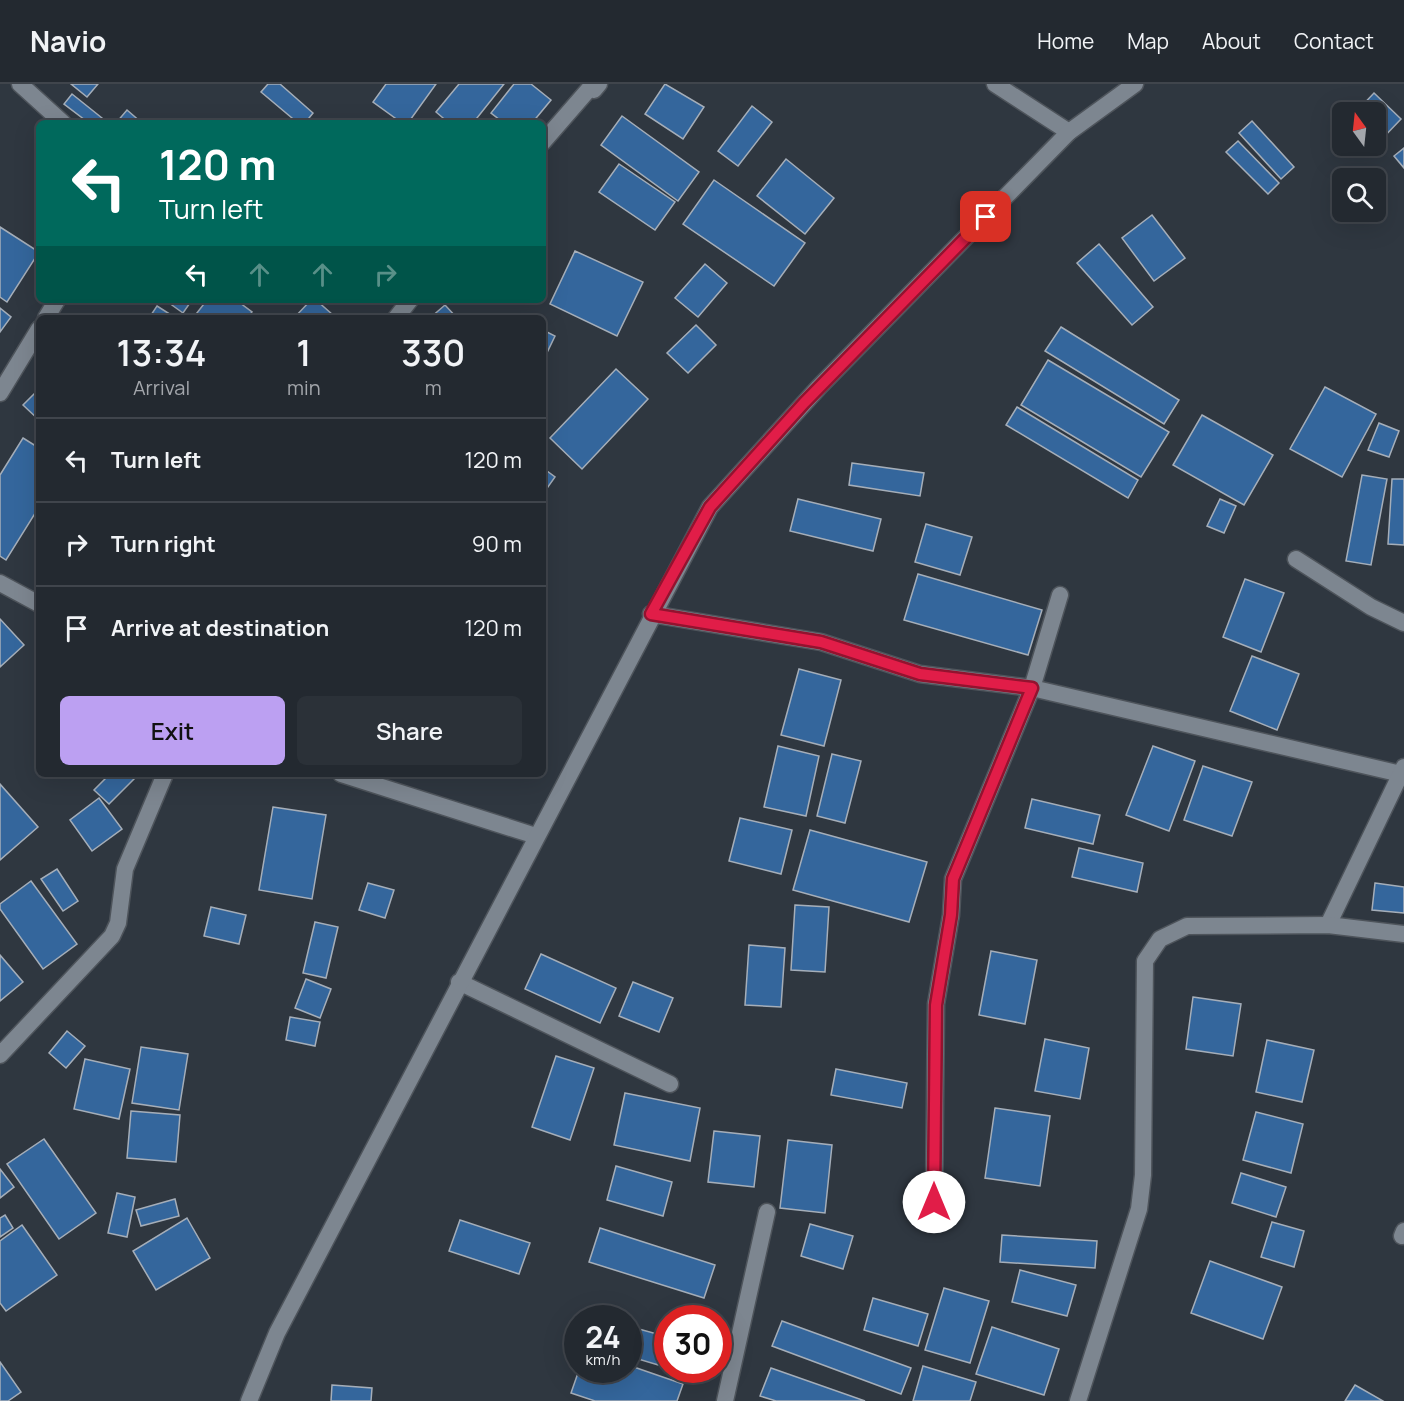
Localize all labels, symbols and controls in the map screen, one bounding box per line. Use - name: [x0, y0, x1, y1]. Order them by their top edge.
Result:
- text: Navio: [30, 22, 106, 60]
- text: Home: [1037, 27, 1094, 55]
- text: Map: [1127, 27, 1169, 55]
- text: About: [1202, 27, 1261, 55]
- text: Contact: [1294, 27, 1374, 55]
- north arrow: [1332, 102, 1386, 156]
- map controls: [1332, 102, 1386, 222]
- text: 120 m: [159, 135, 276, 193]
- icon: left: [60, 144, 138, 222]
- button: search: [1332, 168, 1386, 222]
- text: Turn left: [159, 190, 263, 227]
- pin: [960, 191, 1011, 242]
- icon: arrive: [969, 200, 1002, 233]
- icon: left: [180, 258, 213, 291]
- icon: ahead: [243, 258, 276, 291]
- icon: ahead: [306, 258, 339, 291]
- icon: right: [369, 258, 402, 291]
- text: 13:34: [117, 328, 206, 377]
- text: 1: [296, 328, 311, 377]
- text: 330: [401, 328, 465, 377]
- text: Arrival: [133, 374, 190, 401]
- text: min: [287, 374, 321, 401]
- text: m: [425, 374, 442, 401]
- icon: left: [60, 444, 93, 477]
- text: Turn left: [111, 445, 201, 475]
- text: 120 m: [464, 445, 522, 475]
- icon: right: [60, 528, 93, 561]
- text: Turn right: [111, 529, 216, 559]
- text: 90 m: [472, 529, 522, 559]
- icon: arrive: [60, 612, 93, 645]
- text: Arrive at destination: [111, 613, 329, 643]
- text: 120 m: [464, 613, 522, 643]
- button: Exit: [60, 696, 285, 765]
- button: Share: [297, 696, 522, 765]
- position arrow: [902, 1170, 966, 1234]
- speed limit sign: 30: [654, 1305, 732, 1383]
- text: 24: [585, 1316, 621, 1357]
- text: km/h: [586, 1349, 620, 1370]

